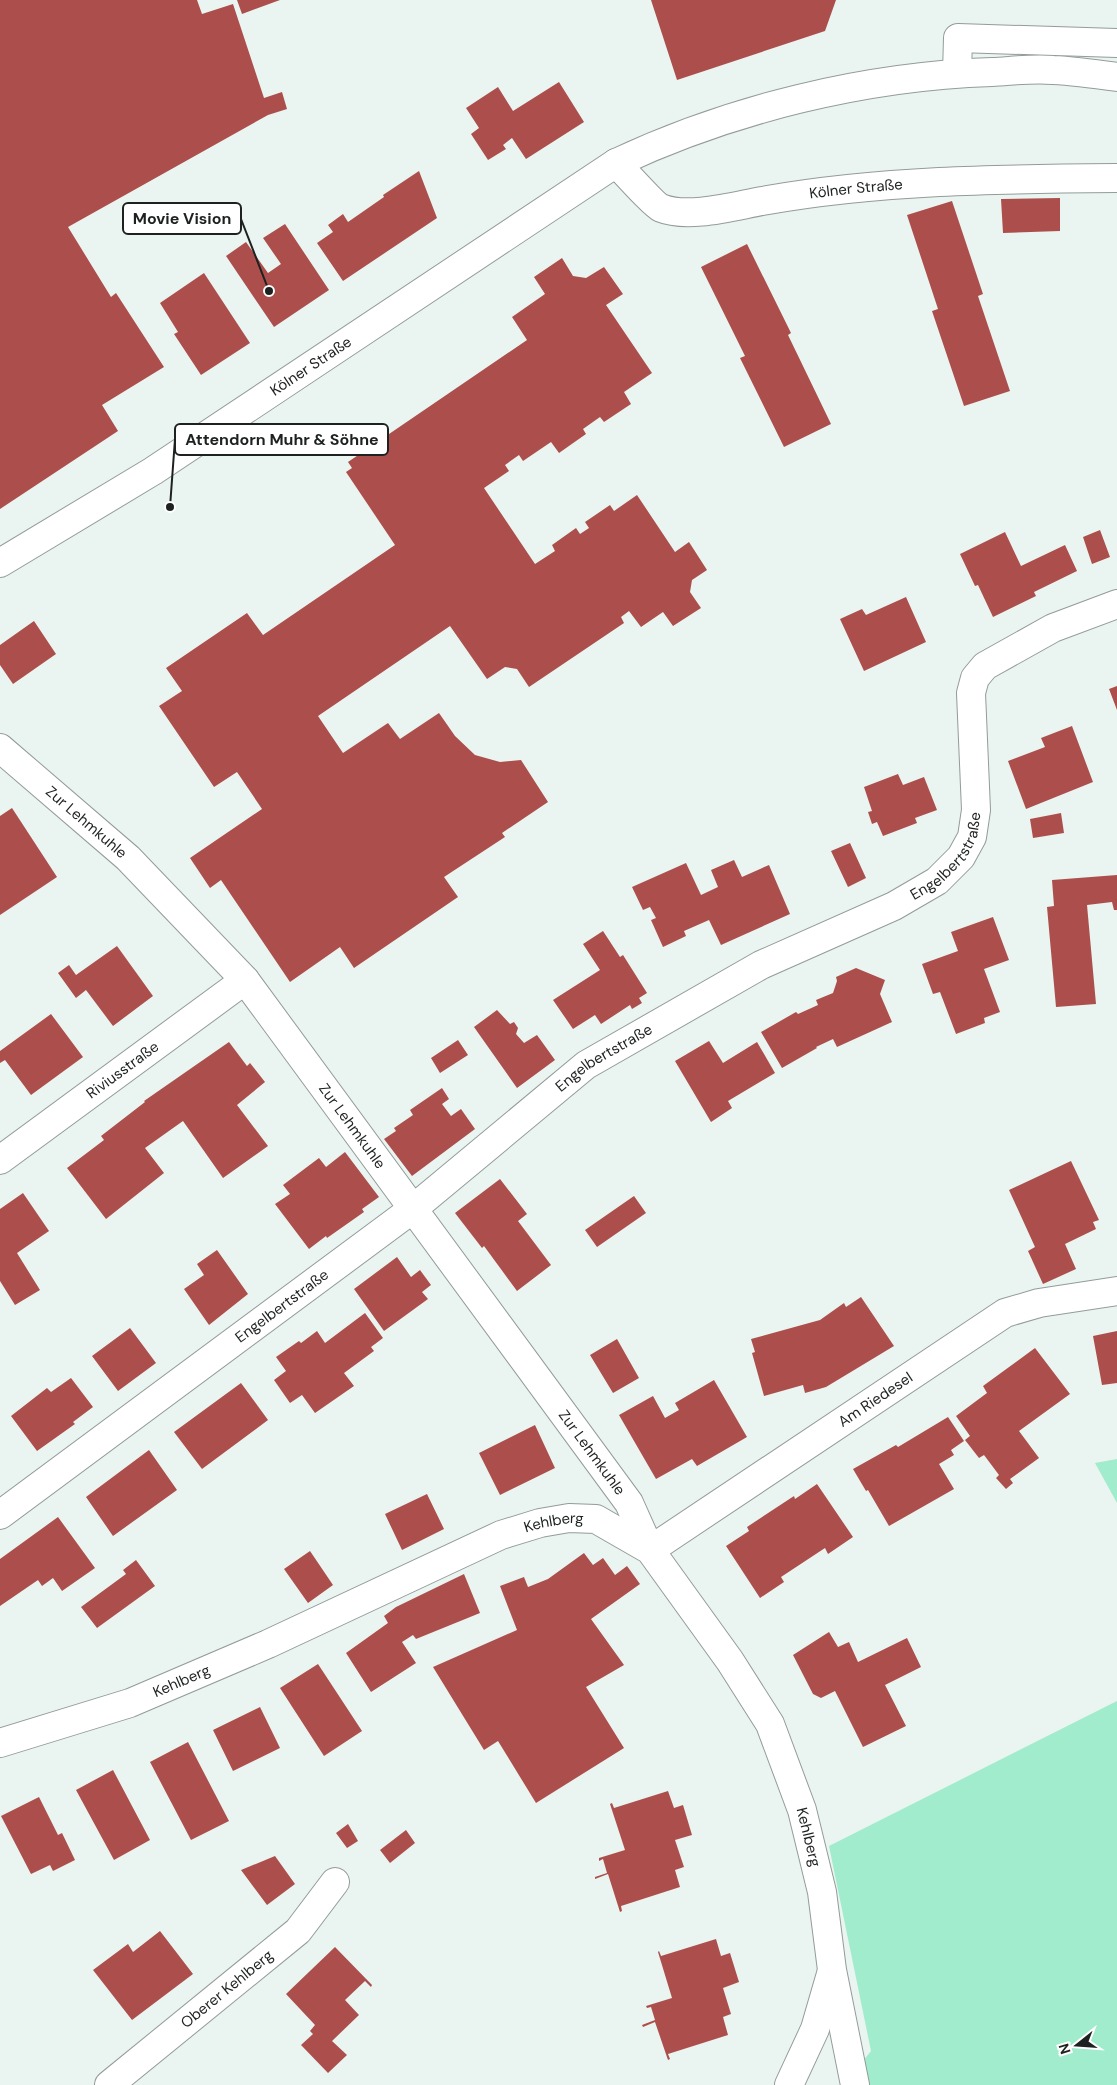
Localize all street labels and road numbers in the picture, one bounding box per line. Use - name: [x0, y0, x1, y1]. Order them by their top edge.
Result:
- street label: Kölner Straße: [808, 174, 903, 203]
- street label: Kölner Straße: [266, 332, 355, 400]
- street label: Zur Lehmkuhle: [42, 782, 131, 863]
- street label: Engelbertstraße: [906, 811, 986, 905]
- street label: Engelbertstraße: [551, 1019, 656, 1096]
- street label: Riviusstraße: [82, 1037, 163, 1103]
- street label: Zur Lehmkuhle: [314, 1079, 390, 1173]
- street label: Engelbertstraße: [231, 1265, 333, 1347]
- street label: Am Riedesel: [834, 1367, 917, 1432]
- street label: Zur Lehmkuhle: [554, 1406, 630, 1499]
- street label: Kehlberg: [521, 1508, 584, 1537]
- street label: Kehlberg: [150, 1660, 213, 1702]
- street label: Kehlberg: [792, 1805, 825, 1869]
- street label: Oberer Kehlberg: [177, 1945, 277, 2033]

